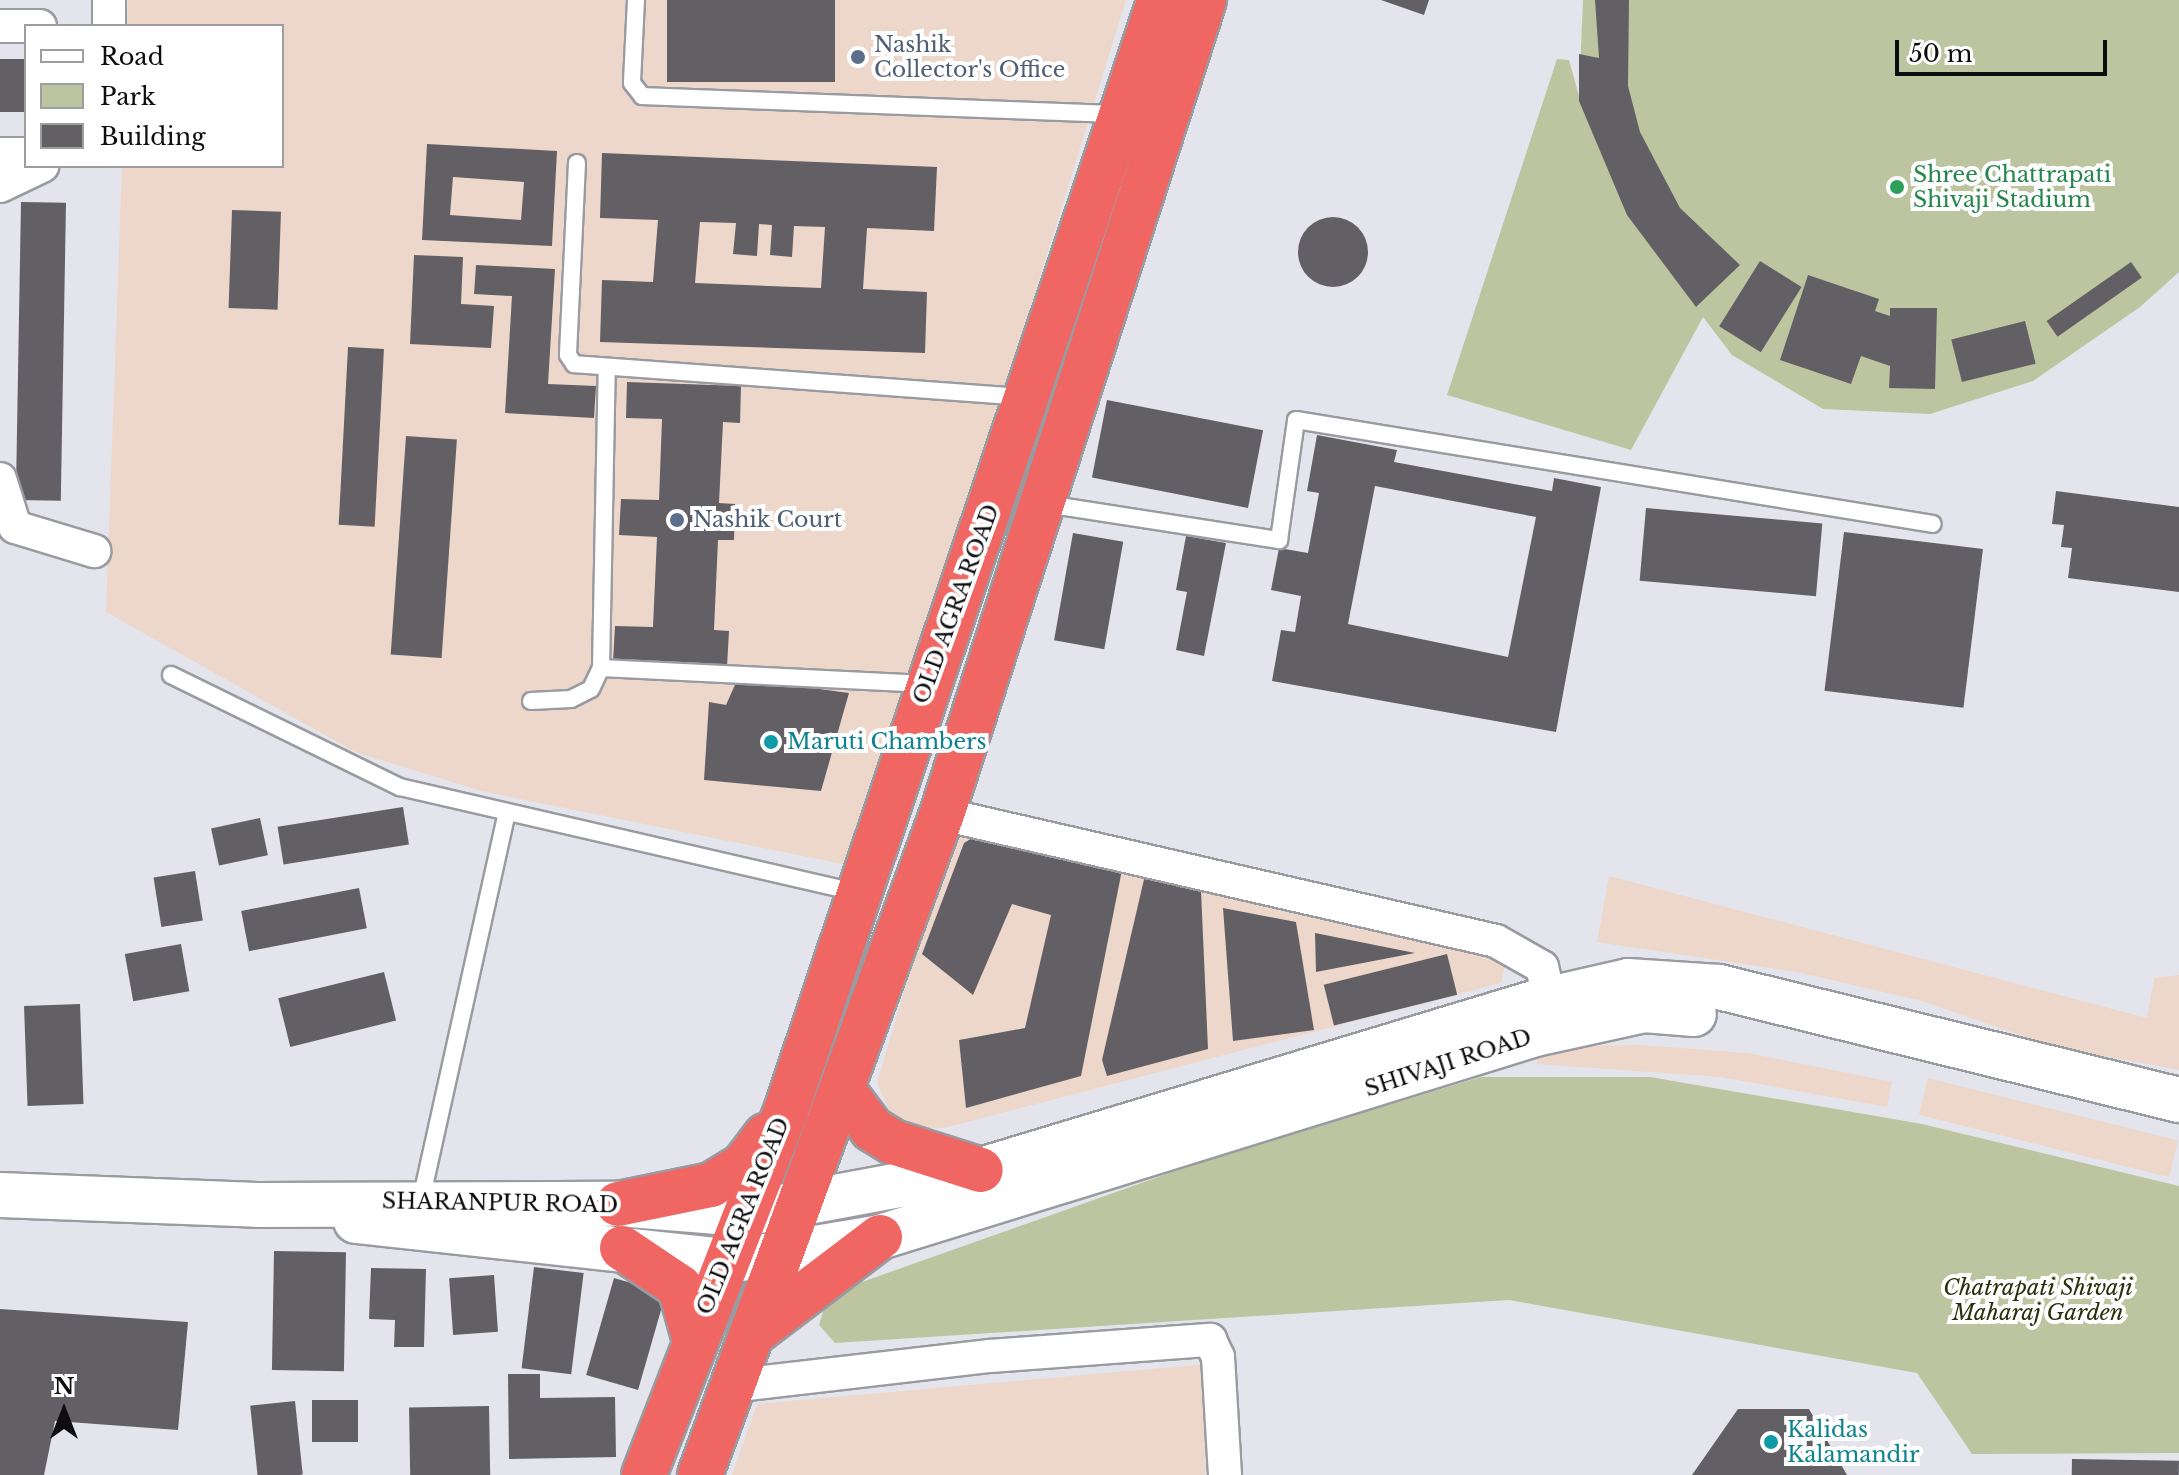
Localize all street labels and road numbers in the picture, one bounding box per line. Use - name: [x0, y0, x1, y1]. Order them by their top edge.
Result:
- street label: OLD AGRA ROAD: [907, 500, 1005, 708]
- street label: SHIVAJI ROAD: [1361, 1024, 1535, 1102]
- street label: OLD AGRA ROAD: [691, 1113, 795, 1319]
- street label: SHARANPUR ROAD: [381, 1188, 619, 1218]

